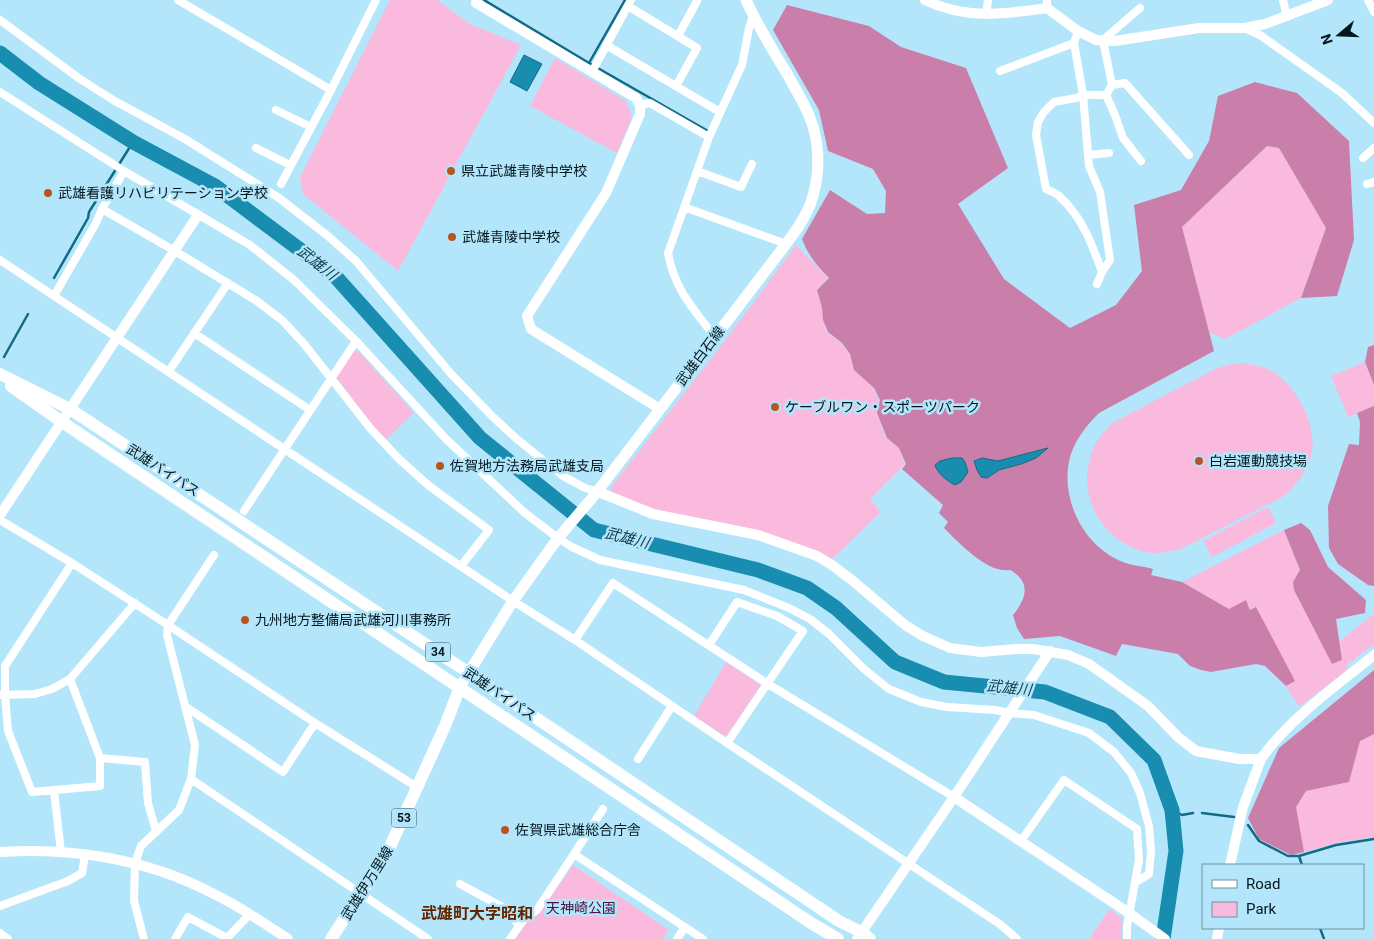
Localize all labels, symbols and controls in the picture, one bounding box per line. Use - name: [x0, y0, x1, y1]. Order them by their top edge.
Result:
- north arrow: [1314, 10, 1364, 60]
- text: N: [1318, 32, 1336, 47]
- place label: 県立武雄青陵中学校: [461, 163, 587, 179]
- marker: 県立武雄青陵中学校: [445, 165, 457, 177]
- place label: 武雄看護リハビリテーション学校: [58, 185, 268, 201]
- marker: 武雄看護リハビリテーション学校: [42, 187, 54, 199]
- place label: 武雄青陵中学校: [462, 229, 560, 245]
- marker: 武雄青陵中学校: [446, 231, 458, 243]
- water label: 武雄川: [294, 242, 342, 285]
- street label: 武雄白石線: [673, 323, 727, 389]
- place label: ケーブルワン・スポーツパーク: [785, 399, 980, 415]
- marker: ケーブルワン・スポーツパーク: [769, 401, 781, 413]
- street label: 武雄バイパス: [124, 440, 202, 500]
- place label: 白岩運動競技場: [1209, 453, 1307, 469]
- marker: 白岩運動競技場: [1193, 455, 1205, 467]
- place label: 佐賀地方法務局武雄支局: [450, 458, 604, 474]
- marker: 佐賀地方法務局武雄支局: [434, 460, 446, 472]
- water label: 武雄川: [603, 524, 653, 553]
- place label: 九州地方整備局武雄河川事務所: [255, 612, 451, 628]
- marker: 九州地方整備局武雄河川事務所: [239, 614, 251, 626]
- road number: 34: [426, 642, 450, 662]
- street label: 武雄バイパス: [461, 664, 539, 724]
- water label: 武雄川: [986, 677, 1034, 700]
- road number: 53: [392, 808, 416, 828]
- place label: 佐賀県武雄総合庁舎: [515, 822, 641, 838]
- marker: 佐賀県武雄総合庁舎: [499, 824, 511, 836]
- street label: 武雄伊万里線: [338, 843, 396, 923]
- legend: [1202, 864, 1364, 929]
- text: Road: [1246, 875, 1280, 893]
- park label: 天神崎公園: [546, 900, 616, 916]
- text: Park: [1246, 900, 1277, 918]
- district label: 武雄町大字昭和: [421, 904, 533, 923]

